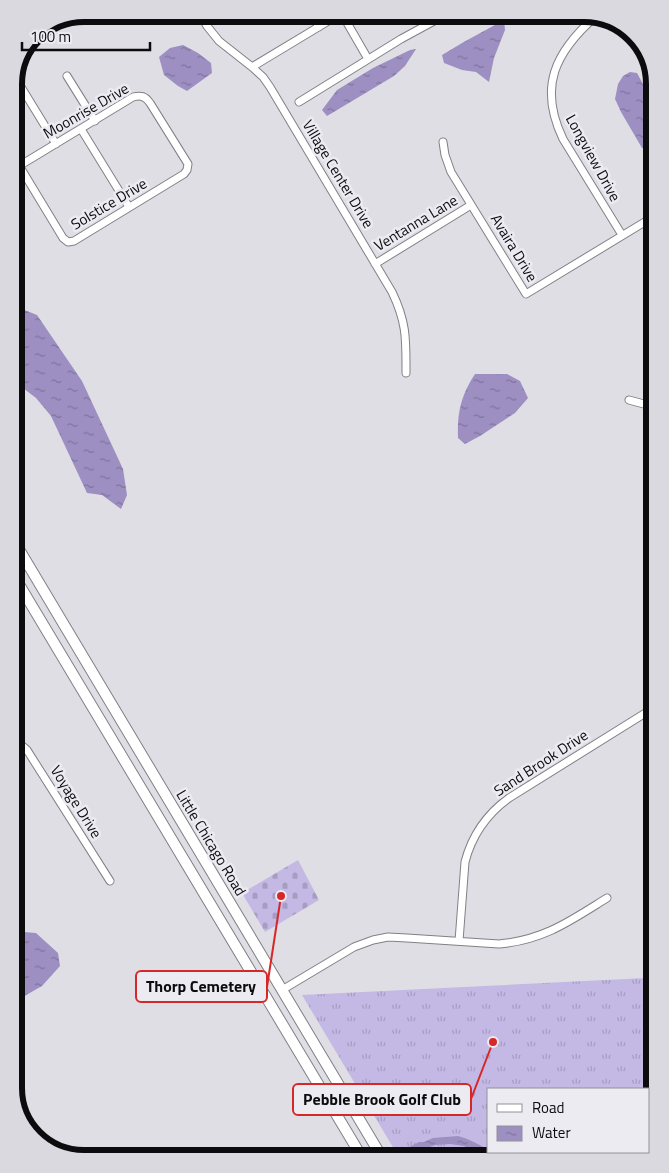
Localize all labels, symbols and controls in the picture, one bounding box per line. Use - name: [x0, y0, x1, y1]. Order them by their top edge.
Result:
- scale bar: [22, 20, 150, 52]
- text: 100 m: [30, 25, 71, 48]
- street label: Moonrise Drive: [39, 77, 133, 144]
- street label: Longview Drive: [560, 110, 627, 205]
- street label: Village Center Drive: [297, 115, 380, 232]
- street label: Solstice Drive: [66, 172, 151, 235]
- street label: Ventanna Lane: [370, 189, 462, 257]
- street label: Avaira Drive: [485, 210, 544, 286]
- street label: Sand Brook Drive: [489, 723, 592, 802]
- street label: Voyage Drive: [45, 761, 108, 843]
- street label: Little Chicago Road: [171, 785, 252, 900]
- callout: Thorp Cemetery: [136, 971, 267, 1002]
- text: Thorp Cemetery: [146, 974, 256, 998]
- callout: Pebble Brook Golf Club: [293, 1084, 471, 1115]
- text: Pebble Brook Golf Club: [303, 1087, 461, 1111]
- legend: [487, 1088, 649, 1153]
- text: Road: [532, 1096, 564, 1119]
- text: Water: [532, 1121, 571, 1144]

